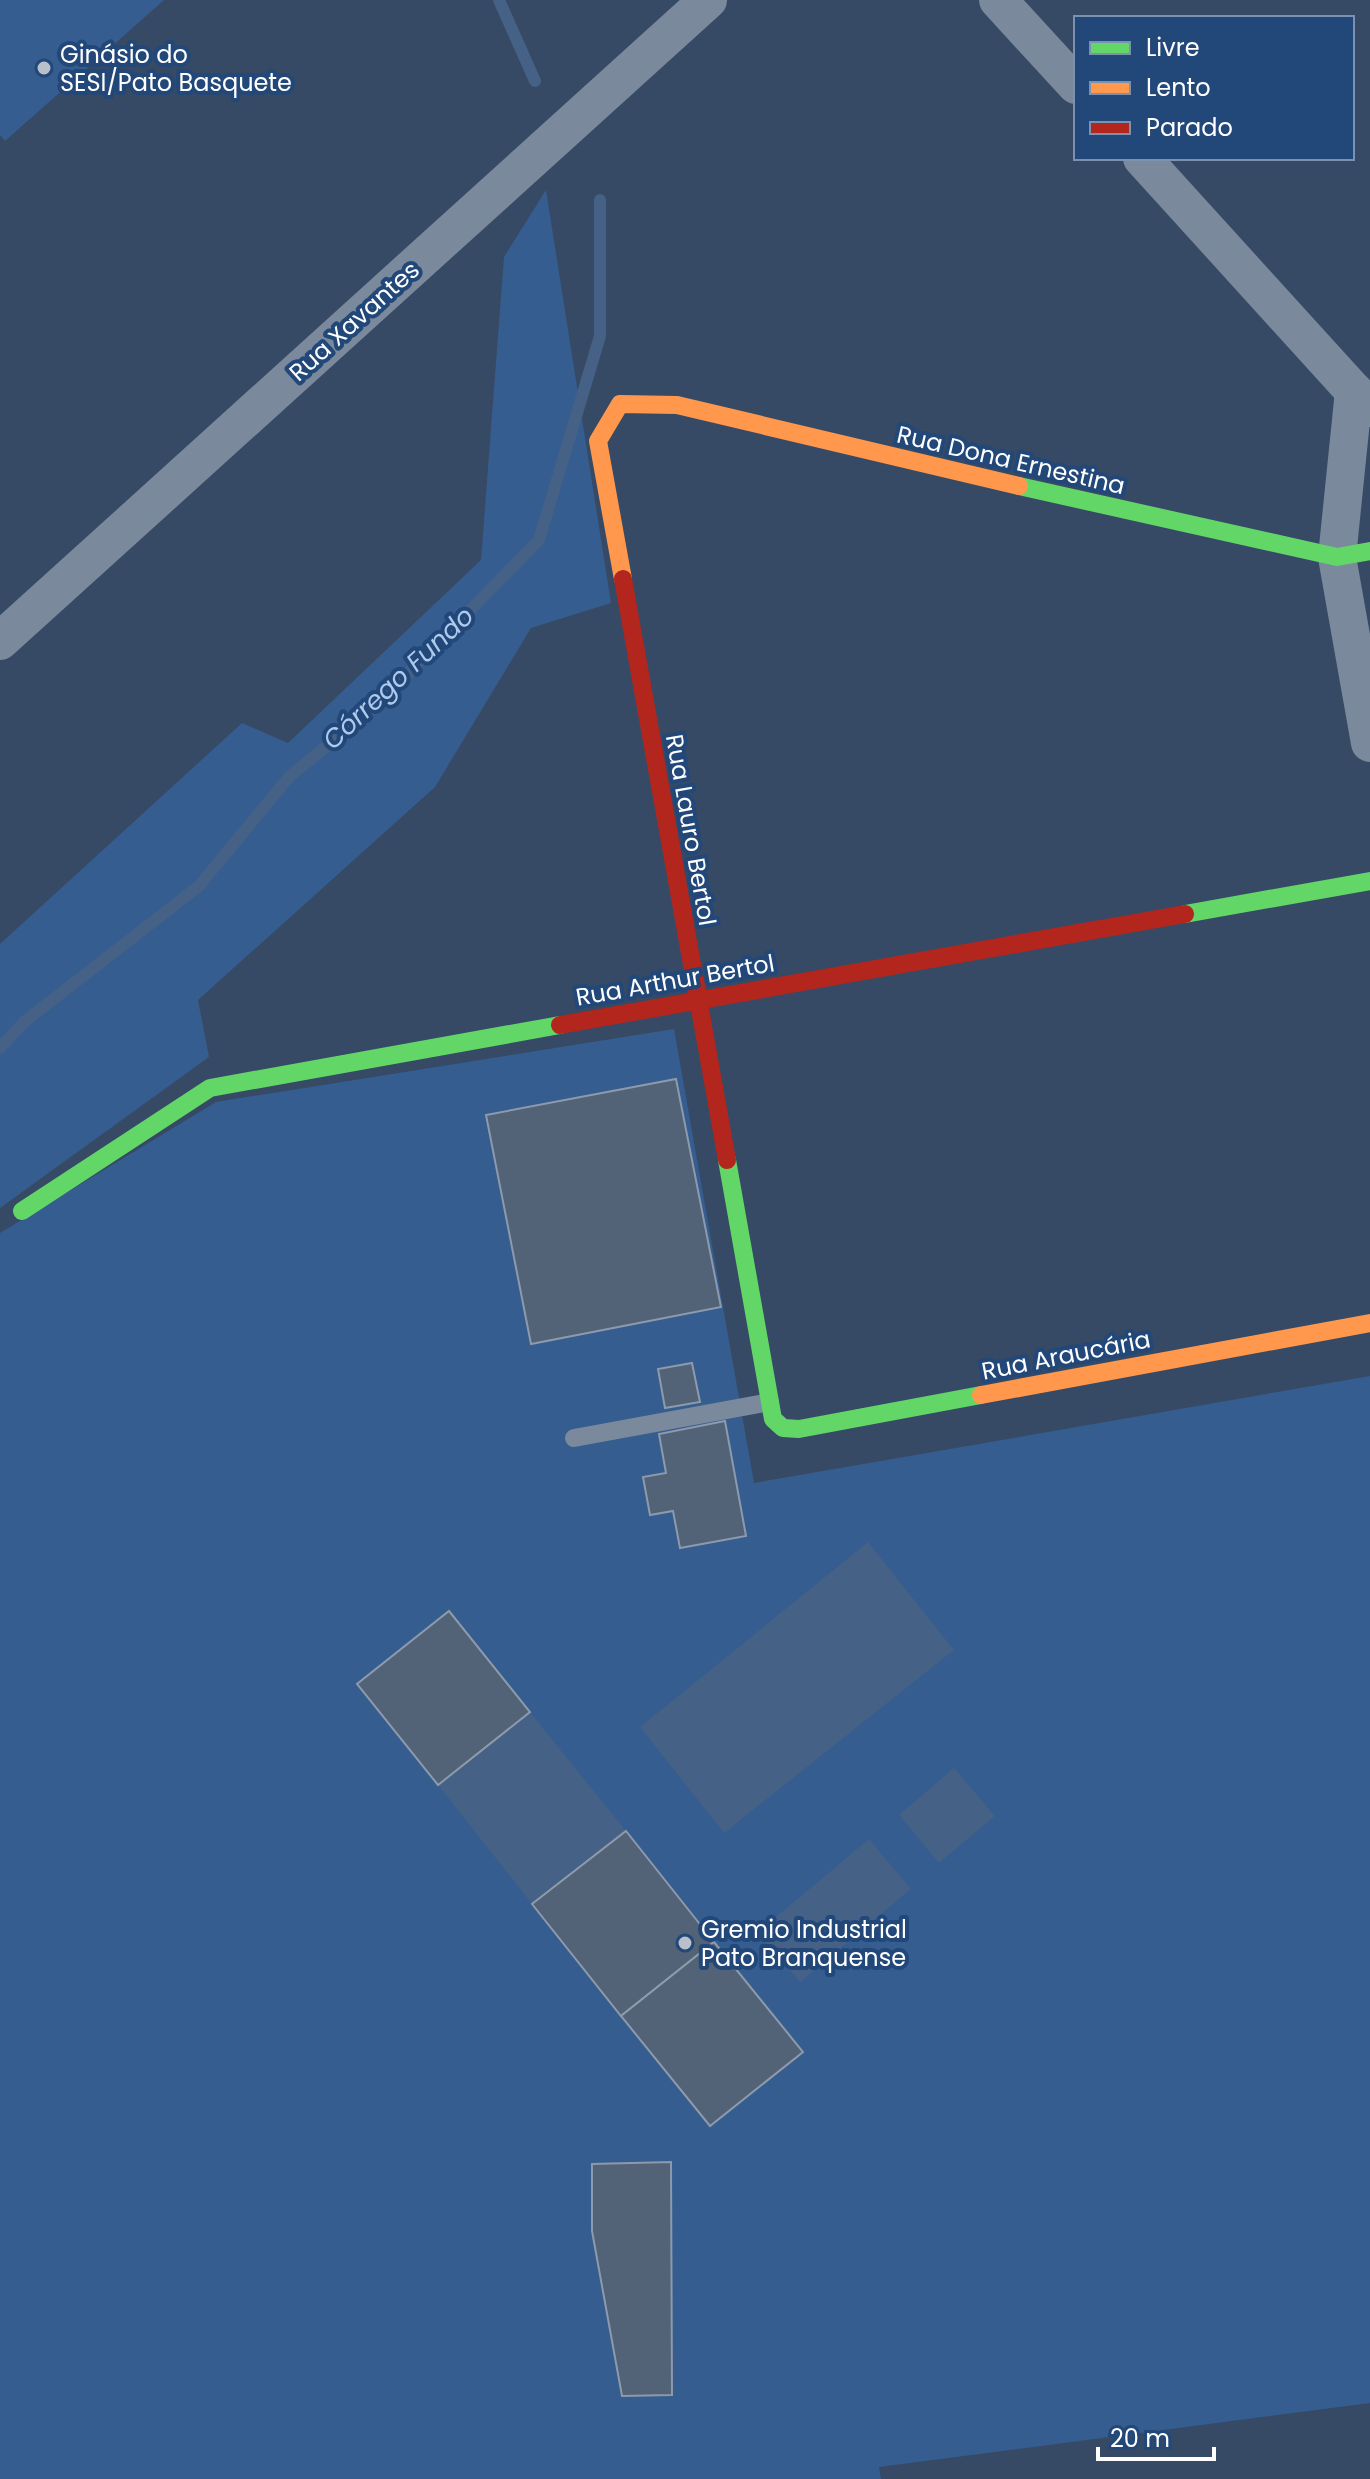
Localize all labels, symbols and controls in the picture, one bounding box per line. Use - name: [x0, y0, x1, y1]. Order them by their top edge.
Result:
- legend: [1074, 16, 1354, 160]
- text: Livre: [1146, 31, 1200, 64]
- place label: Ginásio do SESI/Pato Basquete: [60, 38, 292, 99]
- marker: Ginásio do SESI/Pato Basquete: [35, 59, 53, 77]
- text: Lento: [1146, 71, 1211, 104]
- text: Parado: [1146, 111, 1233, 144]
- street label: Rua Xavantes: [282, 254, 426, 388]
- street label: Rua Dona Ernestina: [894, 418, 1128, 502]
- water label: Córrego Fundo: [314, 598, 482, 758]
- street label: Rua Lauro Bertol: [658, 732, 724, 928]
- street label: Rua Arthur Bertol: [573, 946, 777, 1014]
- street label: Rua Araucária: [979, 1322, 1153, 1388]
- place label: Gremio Industrial Pato Branquense: [701, 1913, 907, 1974]
- marker: Gremio Industrial Pato Branquense: [676, 1934, 694, 1952]
- scale bar: [1098, 2411, 1214, 2461]
- text: 20 m: [1110, 2422, 1170, 2455]

